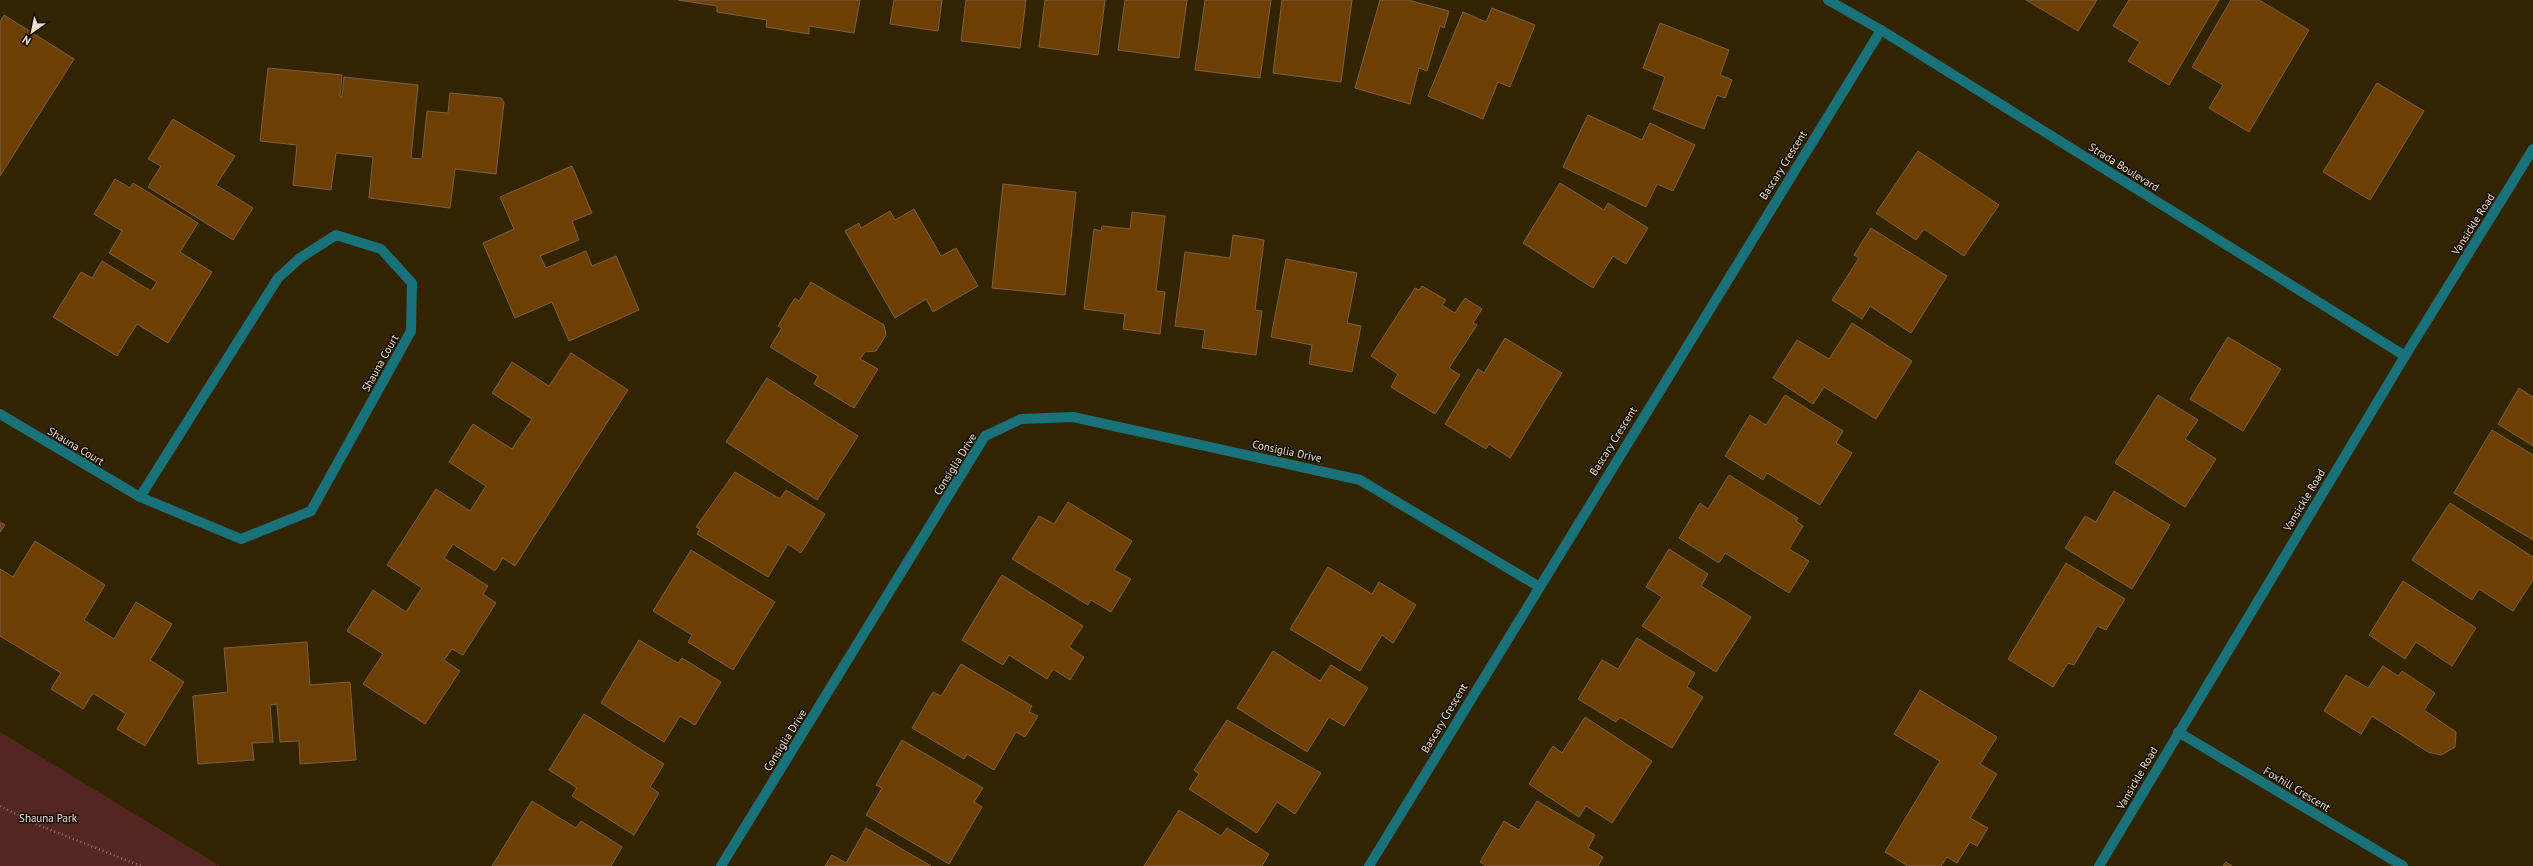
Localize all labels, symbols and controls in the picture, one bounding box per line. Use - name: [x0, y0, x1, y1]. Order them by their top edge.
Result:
- north arrow: [12, 12, 52, 52]
- text: N: [20, 33, 33, 48]
- street label: Bascary Crescent: [1756, 128, 1810, 202]
- street label: Strada Boulevard: [2086, 140, 2162, 194]
- street label: Vansickle Road: [2448, 191, 2498, 258]
- street label: Shauna Court: [359, 332, 402, 394]
- street label: Bascary Crescent: [1586, 404, 1640, 478]
- street label: Shauna Court: [45, 424, 107, 468]
- street label: Consiglia Drive: [930, 430, 980, 498]
- street label: Consiglia Drive: [1251, 437, 1323, 465]
- street label: Vansickle Road: [2279, 466, 2328, 534]
- street label: Bascary Crescent: [1418, 681, 1470, 755]
- street label: Consiglia Drive: [760, 706, 810, 774]
- street label: Vansickle Road: [2113, 744, 2161, 813]
- street label: Foxhill Crescent: [2261, 764, 2333, 815]
- park label: Shauna Park: [19, 811, 78, 825]

